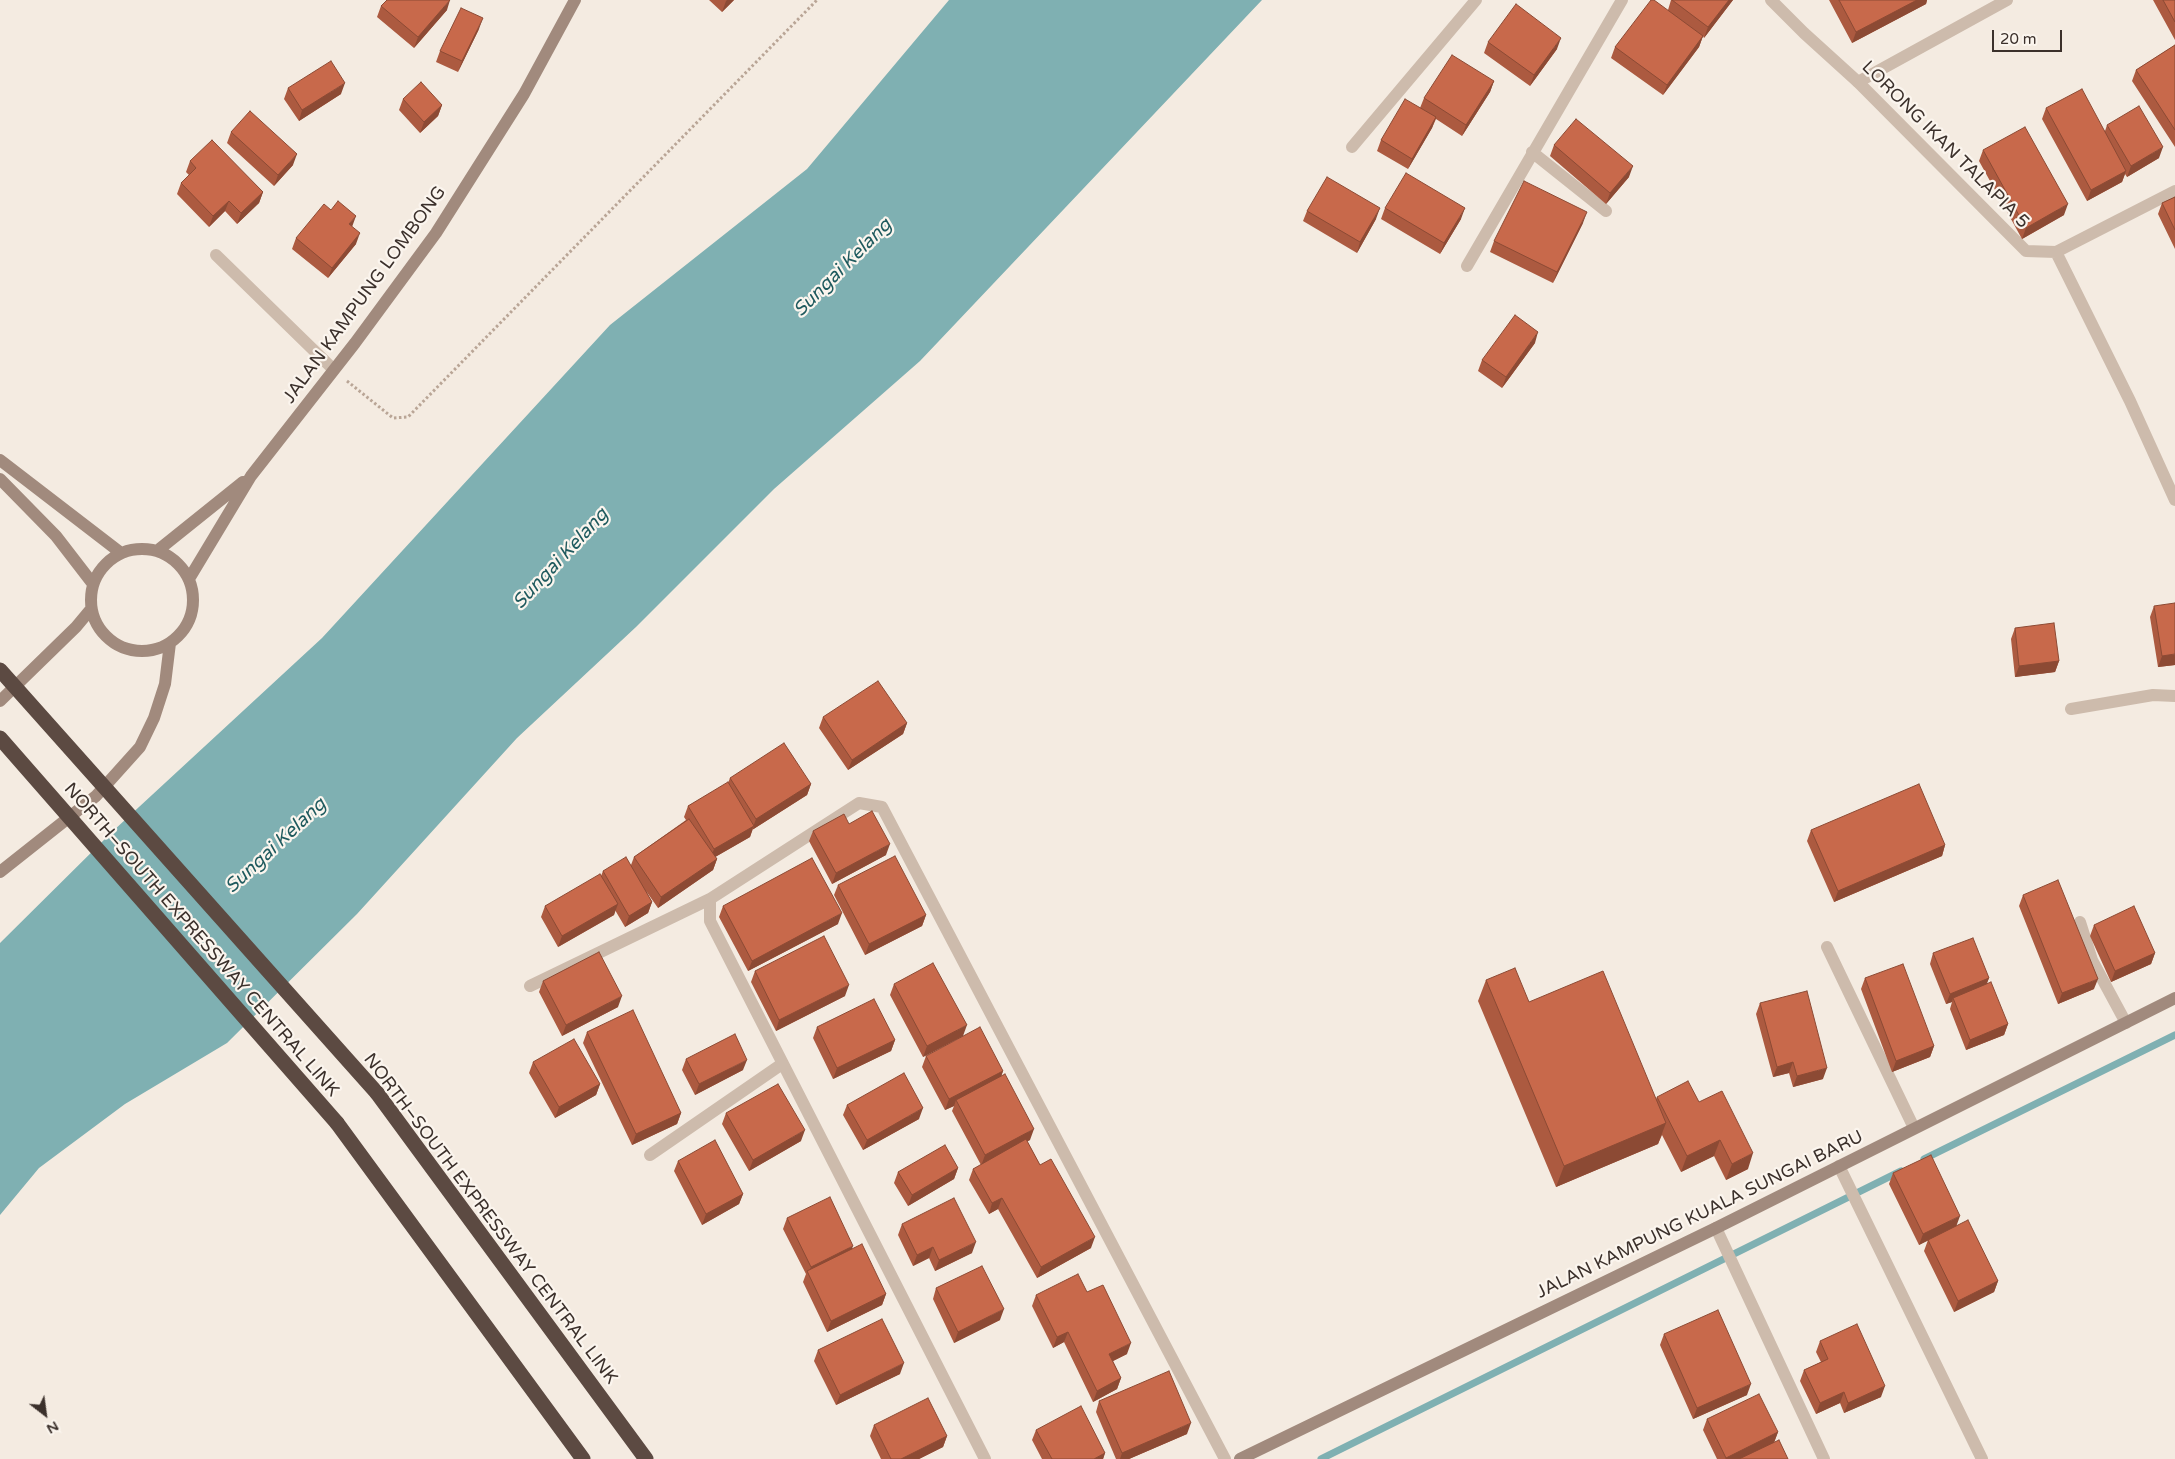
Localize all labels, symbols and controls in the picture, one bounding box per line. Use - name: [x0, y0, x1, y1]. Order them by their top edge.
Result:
- scale bar: [1995, 20, 2065, 52]
- text: 20 m: [2000, 30, 2037, 48]
- street label: LORONG IKAN TALAPIA 5: [1857, 57, 2033, 233]
- street label: JALAN KAMPUNG LOMBONG: [279, 182, 451, 408]
- water label: Sungai Kelang: [789, 214, 897, 322]
- water label: Sungai Kelang: [509, 504, 613, 614]
- street label: NORTH–SOUTH EXPRESSWAY CENTRAL LINK: [59, 779, 343, 1101]
- water label: Sungai Kelang: [221, 794, 331, 898]
- street label: NORTH–SOUTH EXPRESSWAY CENTRAL LINK: [358, 1049, 622, 1389]
- street label: JALAN KAMPUNG KUALA SUNGAI BARU: [1533, 1126, 1867, 1304]
- north arrow: [20, 1389, 70, 1439]
- text: N: [44, 1417, 62, 1438]

